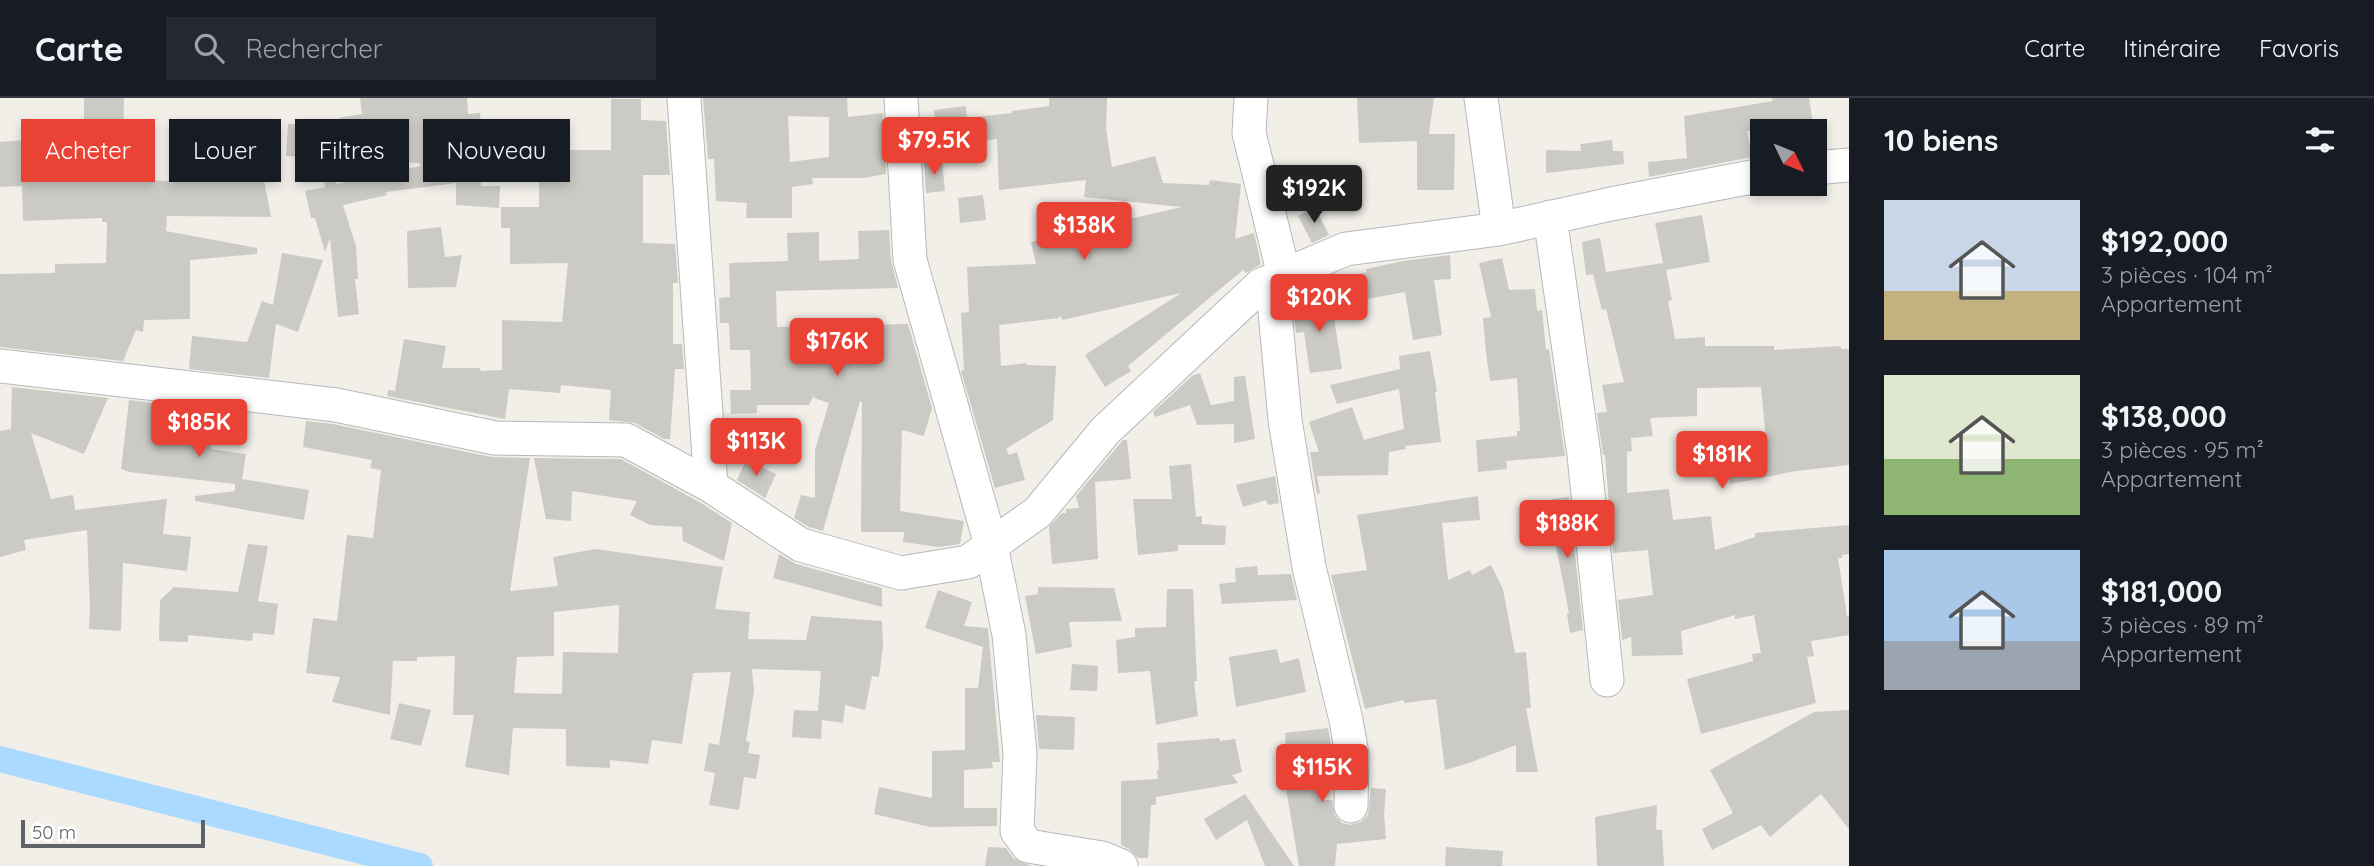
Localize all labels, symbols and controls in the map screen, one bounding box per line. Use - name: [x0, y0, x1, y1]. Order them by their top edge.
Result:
- search box: [166, 17, 656, 80]
- text: Carte: [35, 28, 124, 69]
- icon: search: [190, 29, 228, 67]
- text: Rechercher: [246, 32, 383, 65]
- text: Carte: [2024, 33, 2085, 63]
- text: Itinéraire: [2123, 33, 2221, 63]
- text: Favoris: [2259, 33, 2339, 63]
- pin: $79.5K: [877, 118, 991, 177]
- chip: Acheter: [21, 119, 155, 182]
- chip: Louer: [169, 119, 281, 182]
- chip: Filtres: [295, 119, 409, 182]
- chip: Nouveau: [423, 119, 570, 182]
- north arrow: [1750, 119, 1827, 196]
- map controls: [1750, 119, 1827, 196]
- text: 10 biens: [1884, 121, 1998, 159]
- icon: filters: [2301, 121, 2339, 159]
- text: $79.5K: [898, 125, 970, 154]
- pin: $192K: [1265, 166, 1363, 225]
- text: $192K: [1282, 173, 1346, 202]
- pin: $138K: [1035, 202, 1133, 262]
- text: $138K: [1053, 210, 1115, 239]
- text: $192,000: [2101, 222, 2228, 260]
- icon: home: [1940, 228, 2024, 312]
- text: 3 pièces · 104 m²: [2101, 260, 2273, 289]
- pin: $120K: [1270, 274, 1368, 334]
- text: $120K: [1287, 282, 1351, 311]
- text: Appartement: [2101, 289, 2242, 318]
- pin: $176K: [788, 318, 886, 378]
- text: $176K: [806, 326, 868, 355]
- text: $138,000: [2101, 397, 2227, 435]
- pin: $185K: [150, 400, 248, 459]
- icon: home: [1940, 403, 2024, 487]
- text: $185K: [167, 407, 231, 436]
- pin: $113K: [707, 418, 805, 478]
- text: $113K: [726, 426, 786, 455]
- pin: $181K: [1673, 432, 1771, 491]
- text: 3 pièces · 95 m²: [2101, 435, 2264, 464]
- text: $181K: [1692, 439, 1752, 468]
- text: Appartement: [2101, 464, 2242, 493]
- pin: $188K: [1518, 500, 1616, 560]
- text: $188K: [1536, 508, 1598, 537]
- text: $181,000: [2101, 572, 2222, 610]
- icon: home: [1940, 578, 2024, 662]
- text: 3 pièces · 89 m²: [2101, 610, 2264, 639]
- text: Appartement: [2101, 639, 2242, 668]
- pin: $115K: [1273, 744, 1371, 804]
- text: $115K: [1292, 752, 1352, 781]
- scale bar: [21, 817, 205, 849]
- text: 50 m: [32, 820, 76, 844]

